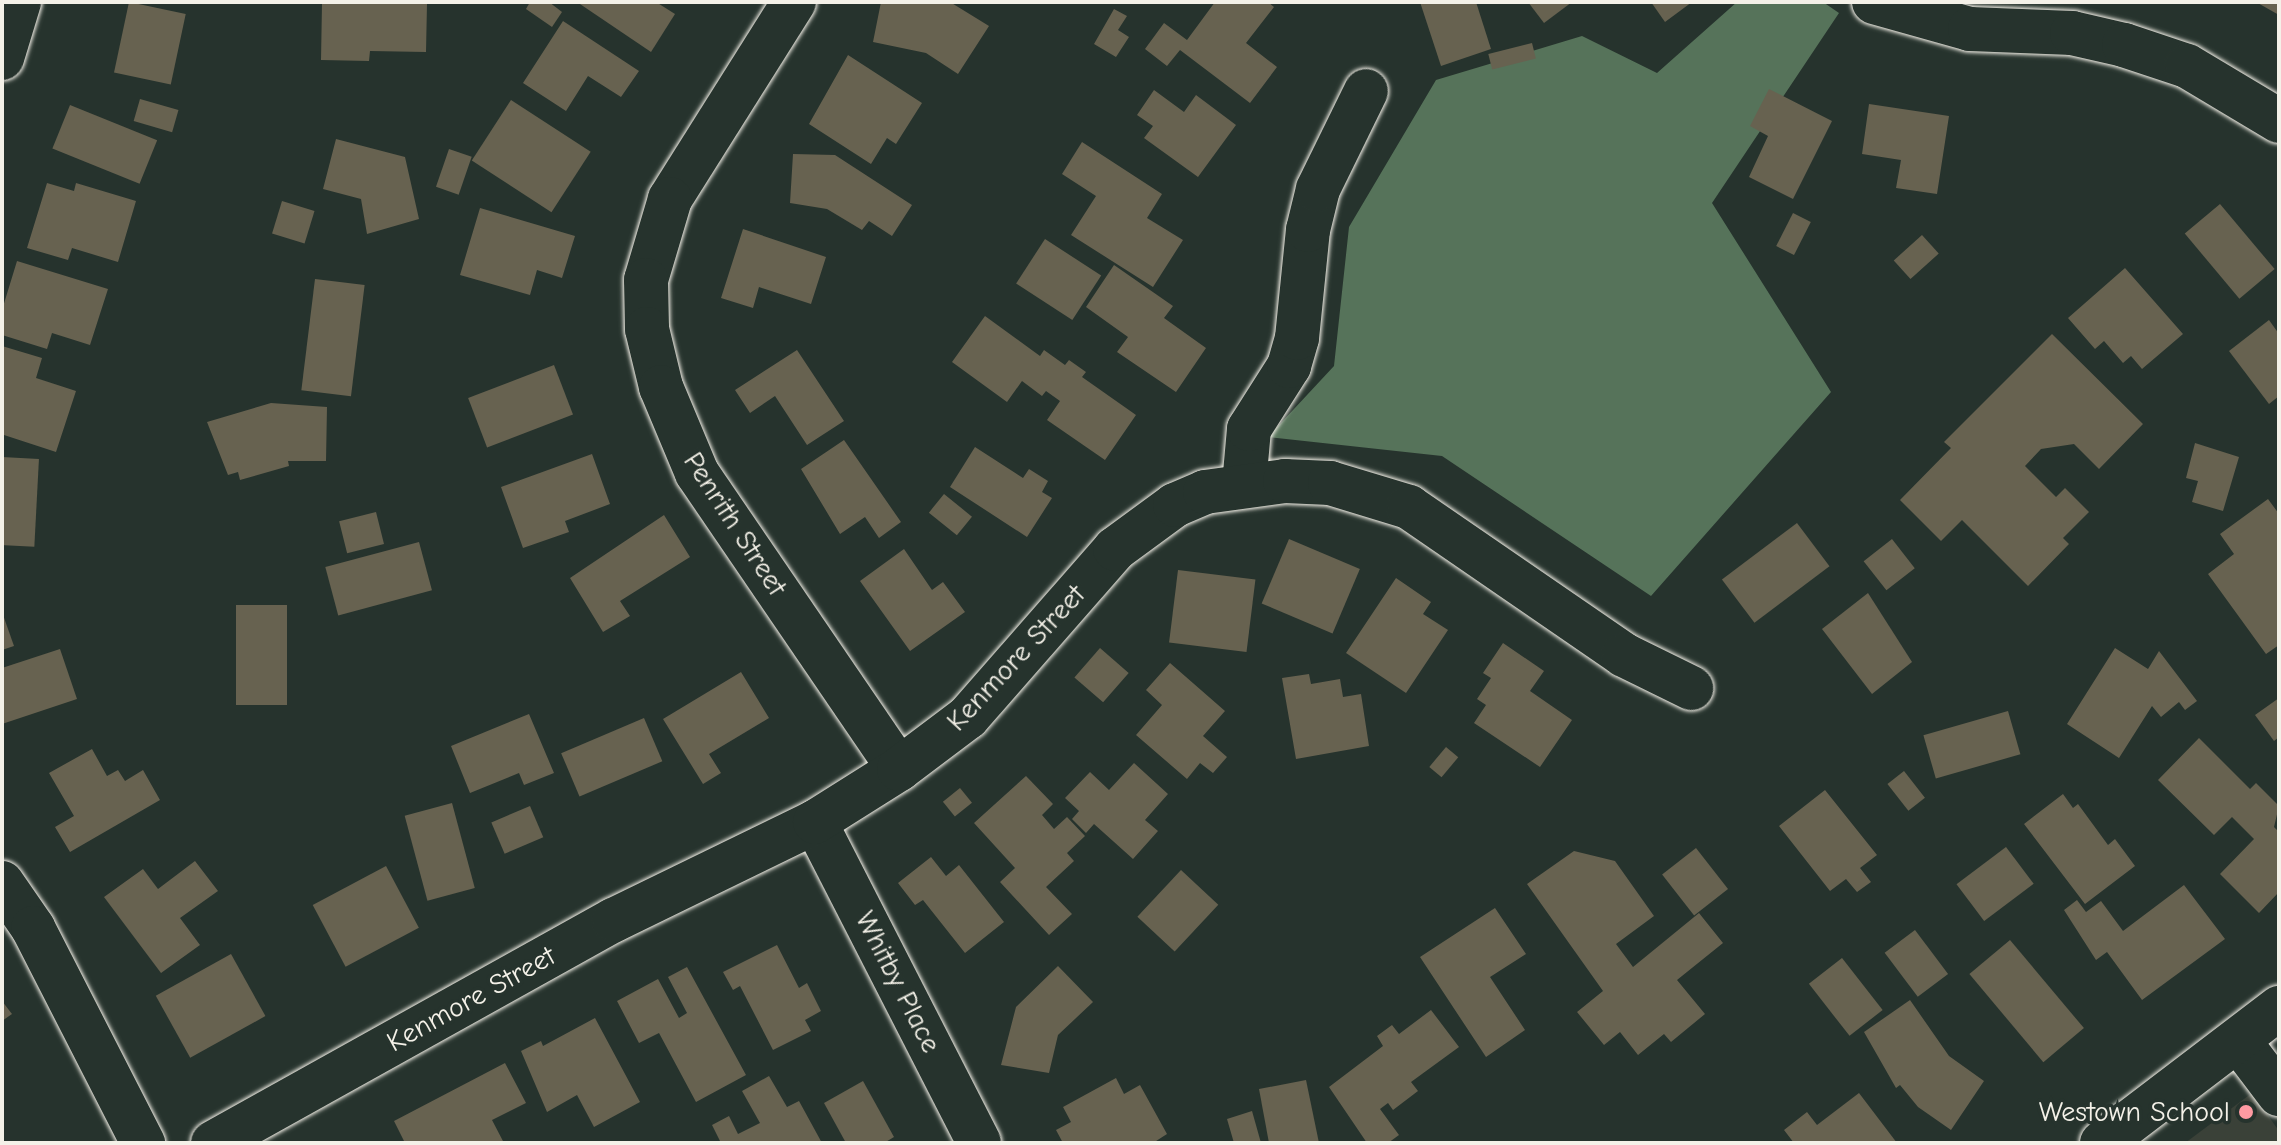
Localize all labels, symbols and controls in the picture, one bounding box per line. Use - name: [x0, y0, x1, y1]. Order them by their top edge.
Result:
- street label: Penrith Street: [676, 446, 794, 602]
- street label: Kenmore Street: [940, 578, 1092, 738]
- street label: Whitby Place: [848, 906, 948, 1058]
- street label: Kenmore Street: [381, 939, 561, 1059]
- place label: Westown School: [2039, 1095, 2230, 1129]
- marker: Westown School: [2237, 1103, 2255, 1121]

